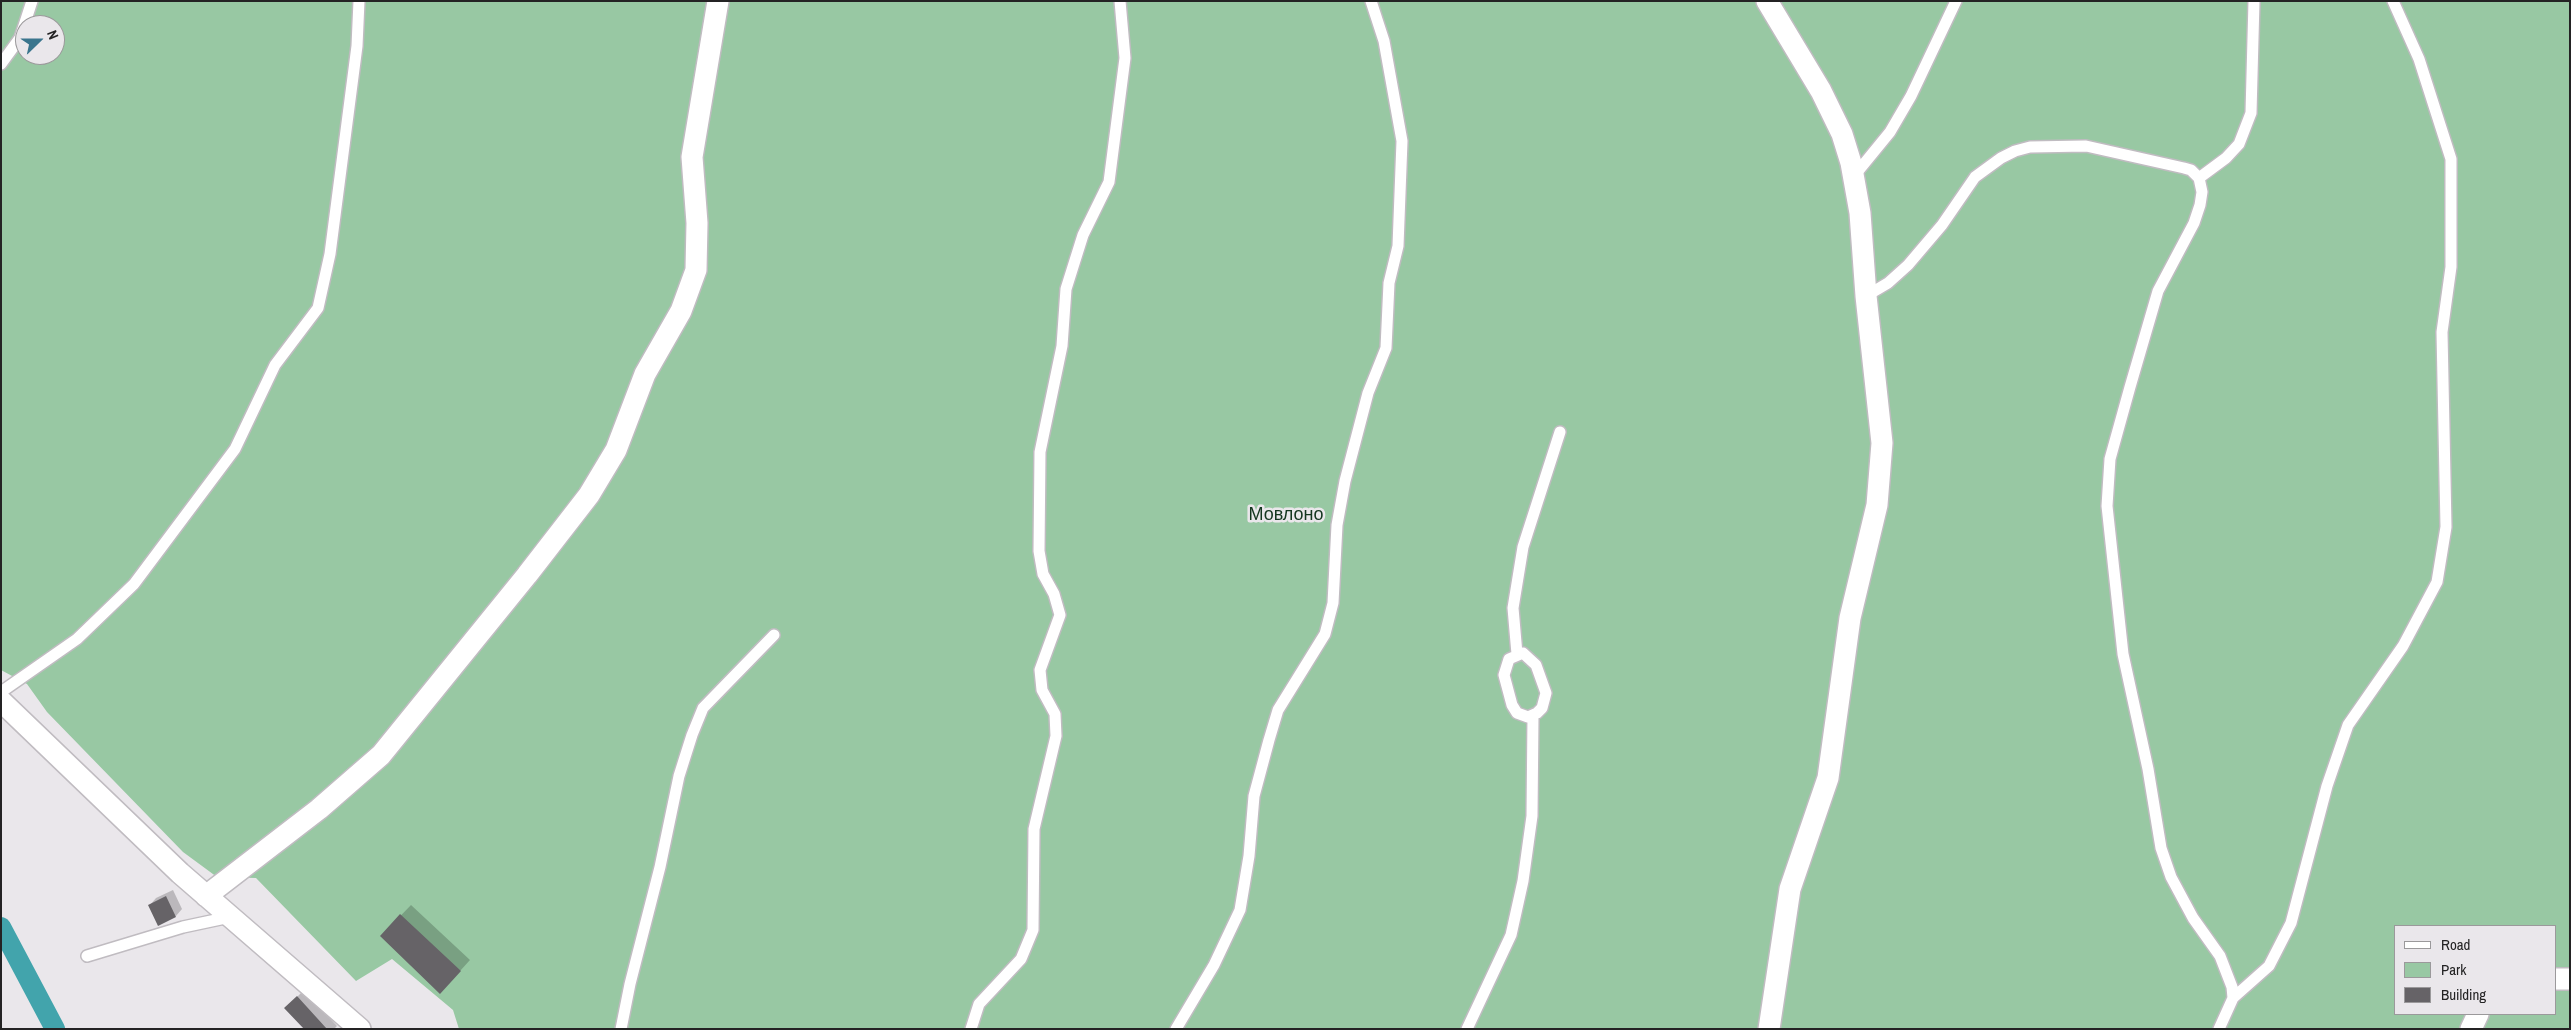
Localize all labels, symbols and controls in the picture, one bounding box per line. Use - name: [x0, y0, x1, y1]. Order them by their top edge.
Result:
- north arrow: [15, 15, 65, 65]
- text: N: [43, 28, 63, 42]
- park label: Мовлоно: [1248, 504, 1324, 526]
- legend: [2394, 925, 2556, 1015]
- text: Road: [2441, 934, 2470, 955]
- text: Park: [2441, 959, 2466, 980]
- text: Building: [2441, 984, 2486, 1005]

